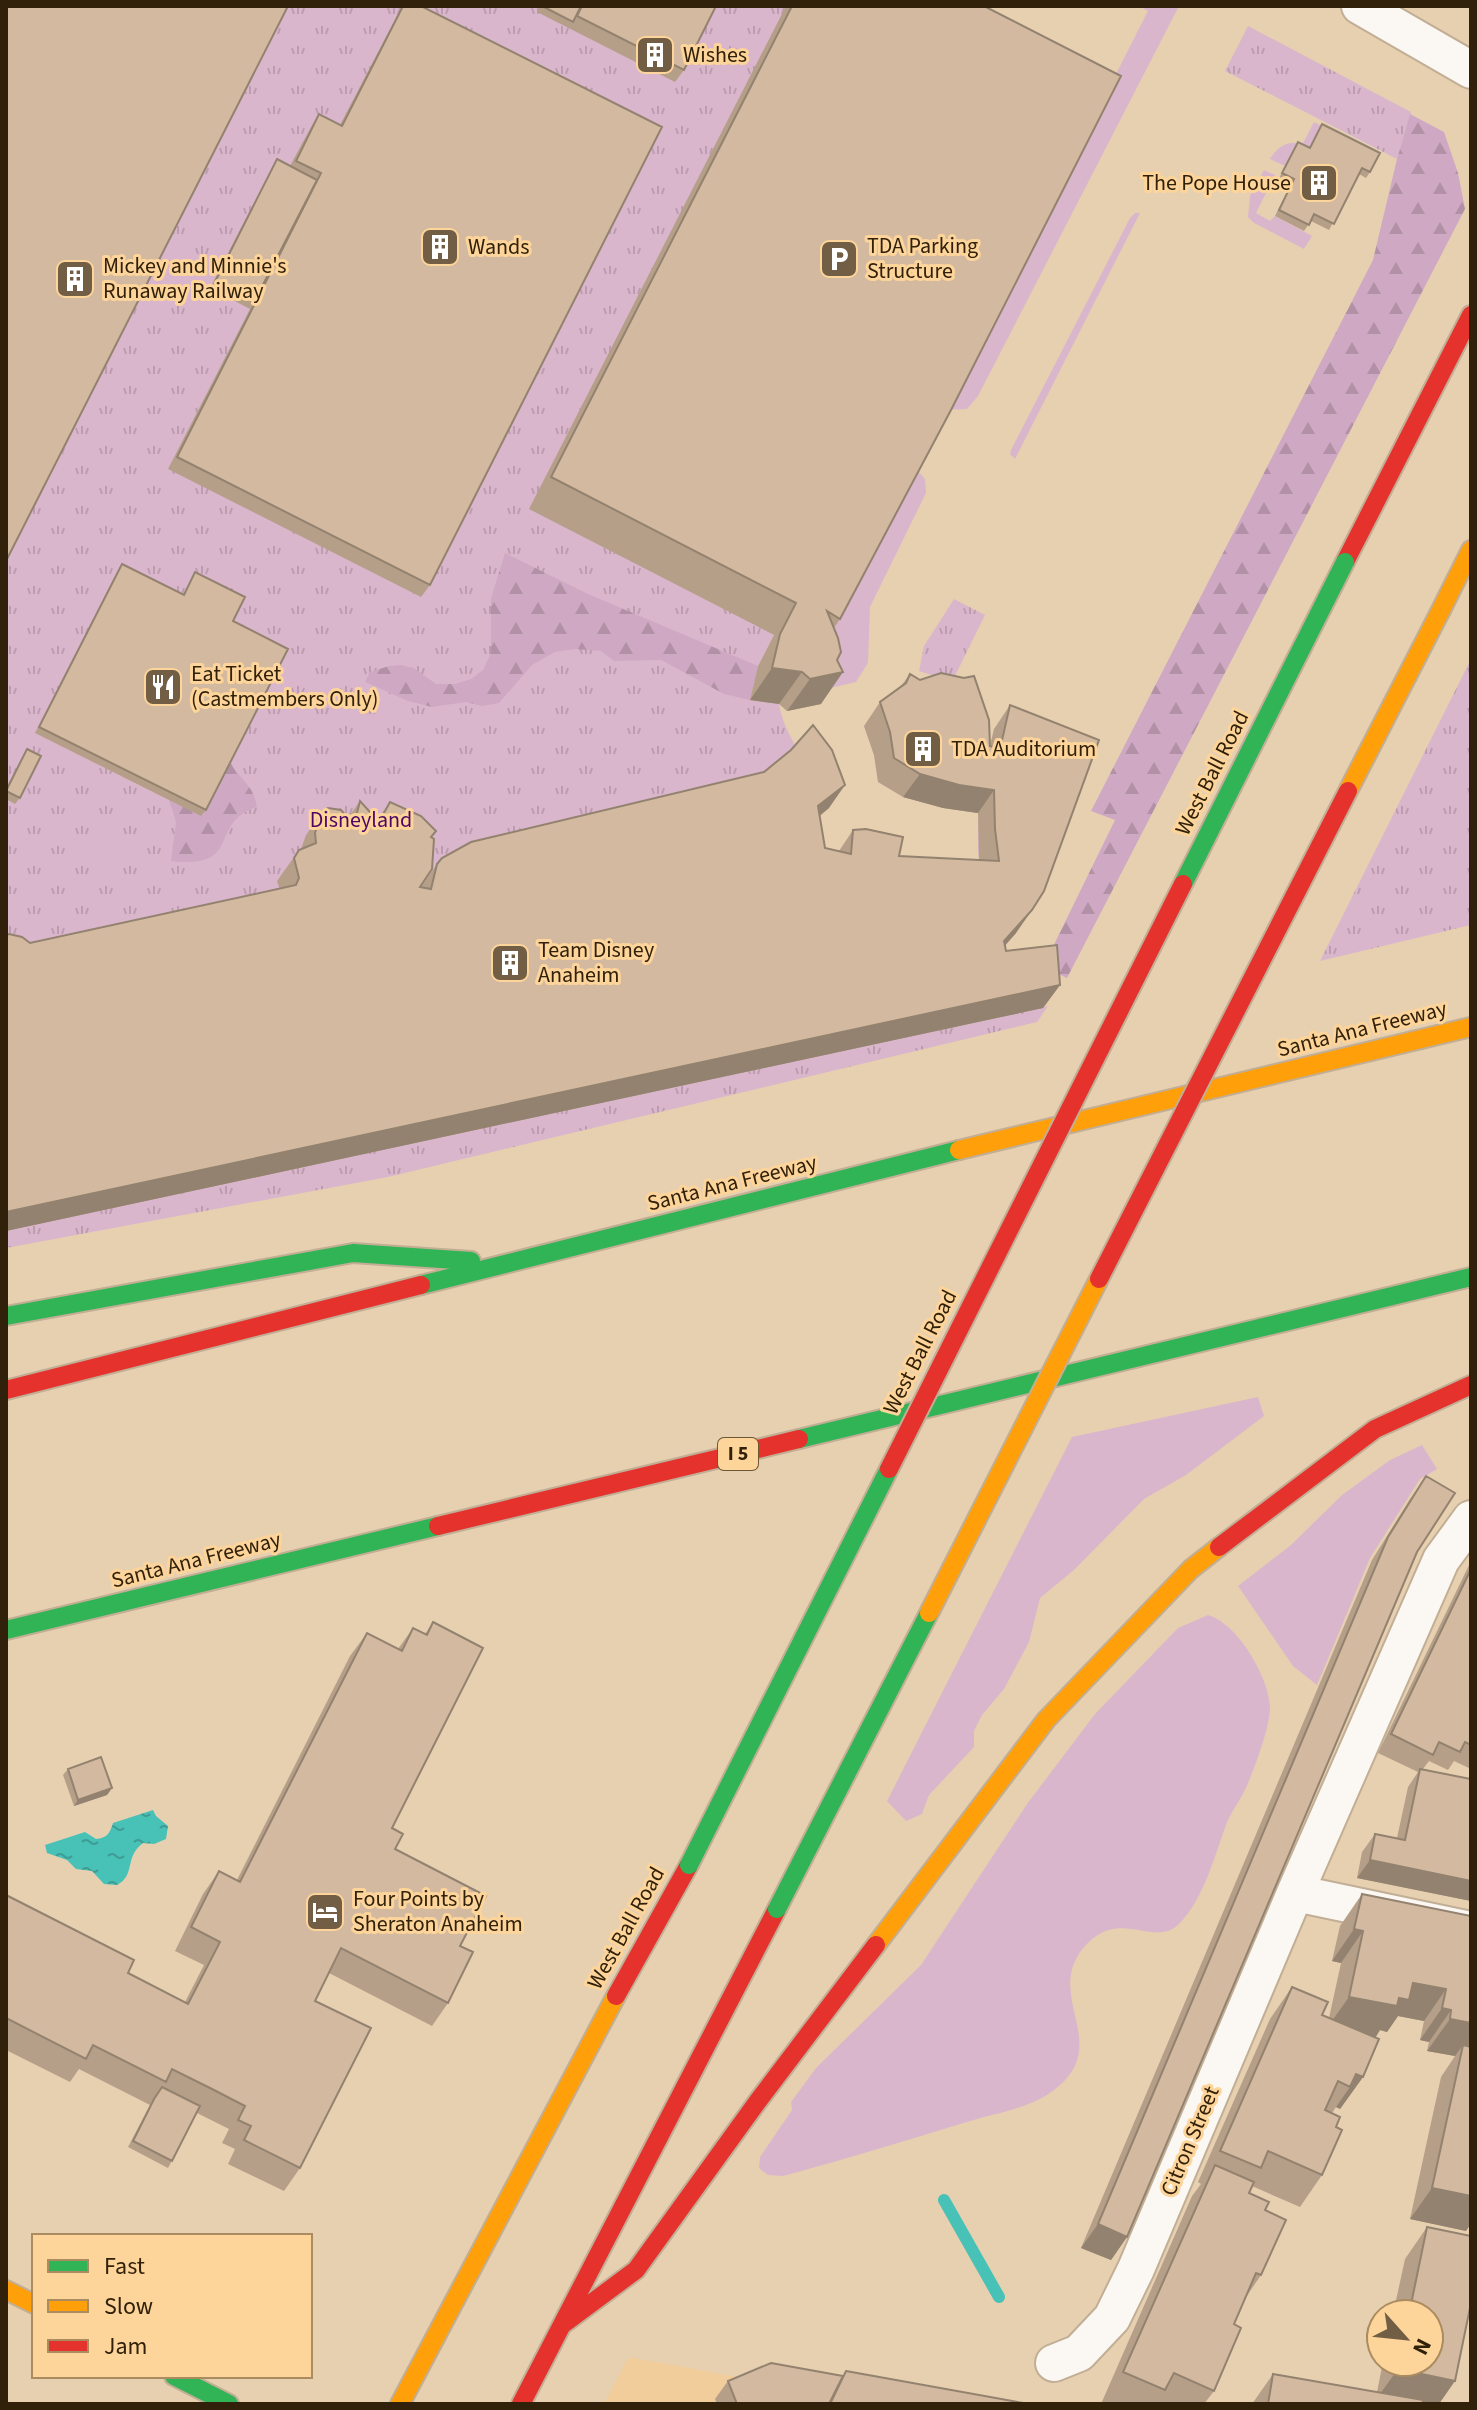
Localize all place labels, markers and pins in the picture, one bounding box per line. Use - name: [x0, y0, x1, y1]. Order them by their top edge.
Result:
- building icon: Wishes: [634, 34, 676, 76]
- place label: Wishes: [683, 39, 747, 71]
- building icon: The Pope House: [1298, 162, 1340, 204]
- place label: The Pope House: [1142, 167, 1291, 199]
- building icon: Wands: [419, 226, 461, 268]
- place label: TDA Parking Structure: [867, 230, 978, 287]
- place label: Wands: [468, 231, 529, 263]
- parking icon: TDA Parking Structure: [818, 238, 860, 280]
- place label: Mickey and Minnie's Runaway Railway: [103, 250, 286, 307]
- building icon: Mickey and Minnie's Runaway Railway: [54, 258, 96, 300]
- place label: Eat Ticket (Castmembers Only): [191, 658, 378, 715]
- restaurant icon: Eat Ticket (Castmembers Only): [142, 666, 184, 708]
- building icon: TDA Auditorium: [902, 728, 944, 770]
- place label: TDA Auditorium: [951, 733, 1096, 765]
- place label: Team Disney Anaheim: [538, 934, 655, 991]
- building icon: Team Disney Anaheim: [489, 942, 531, 984]
- place label: Four Points by Sheraton Anaheim: [353, 1883, 523, 1940]
- hotel icon: Four Points by Sheraton Anaheim: [304, 1891, 346, 1933]

